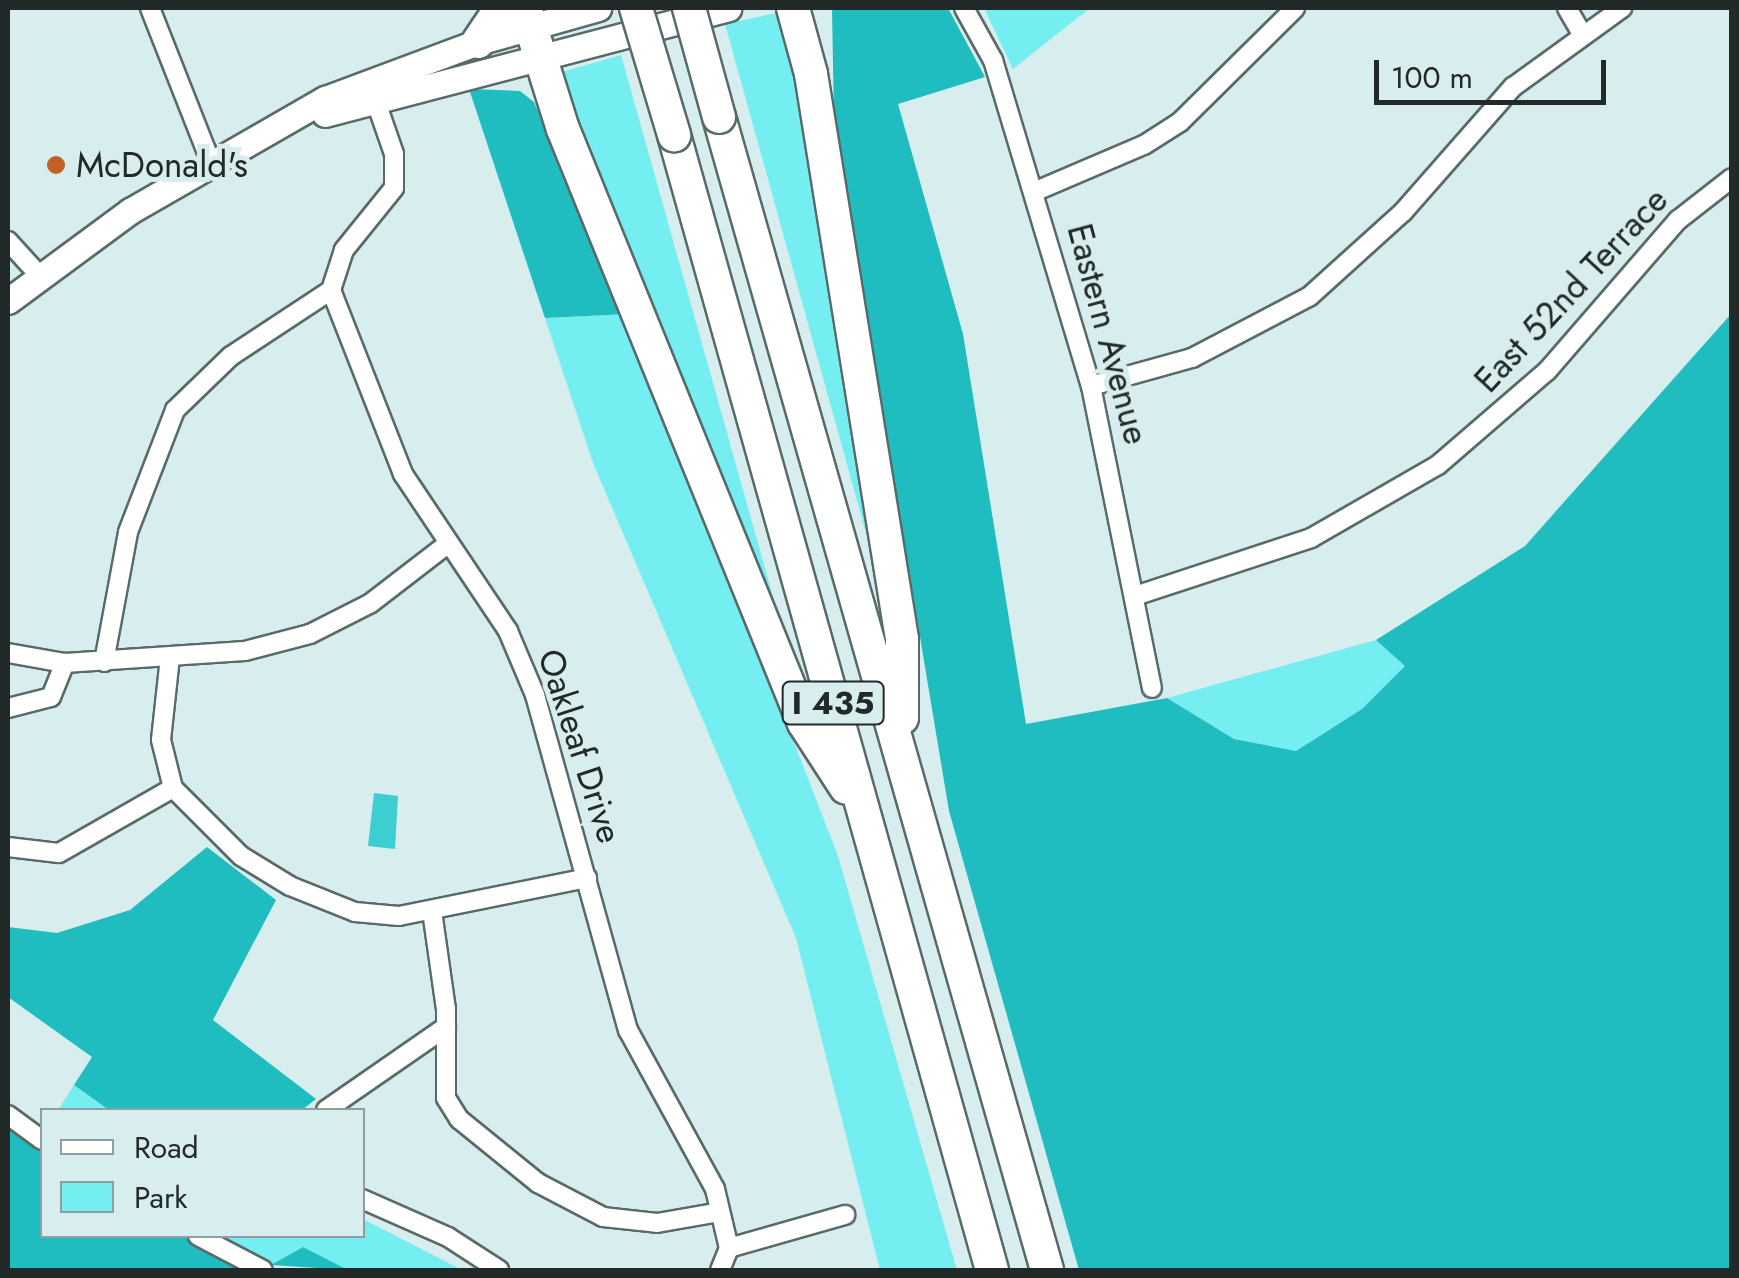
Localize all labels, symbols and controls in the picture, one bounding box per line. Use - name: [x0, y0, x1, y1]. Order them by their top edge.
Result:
- scale bar: [1379, 40, 1612, 102]
- text: 100 m: [1391, 56, 1473, 99]
- place label: McDonald's: [76, 144, 248, 186]
- marker: McDonald's: [45, 154, 67, 176]
- street label: East 52nd Terrace: [1466, 179, 1676, 401]
- street label: Eastern Avenue: [1058, 219, 1158, 449]
- street label: Oakleaf Drive: [529, 644, 631, 848]
- road number: I 435: [780, 676, 886, 730]
- legend: [40, 1108, 365, 1238]
- text: Road: [134, 1126, 199, 1169]
- text: Park: [134, 1176, 187, 1219]

